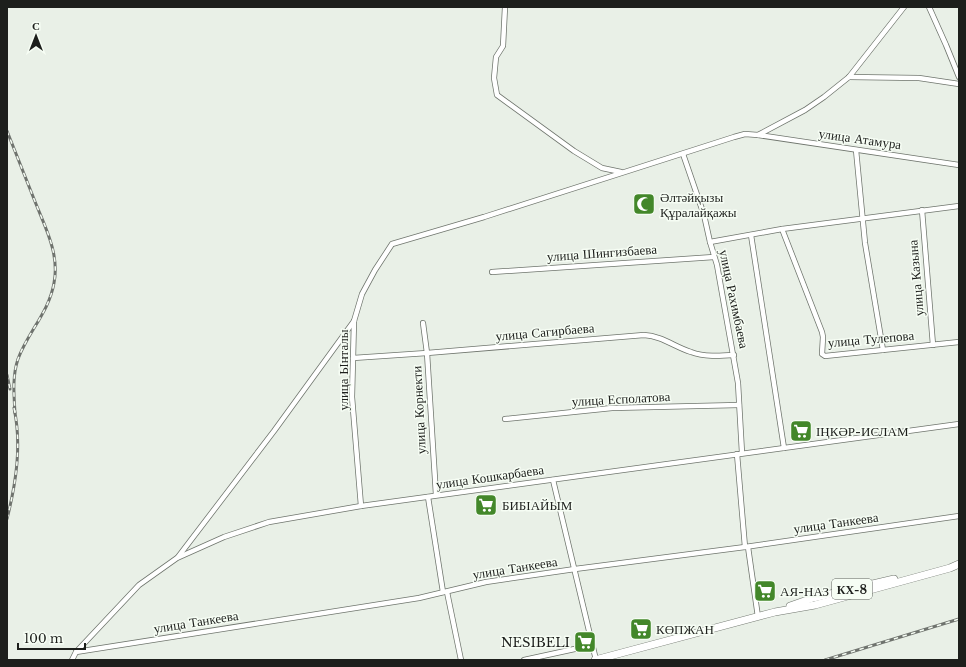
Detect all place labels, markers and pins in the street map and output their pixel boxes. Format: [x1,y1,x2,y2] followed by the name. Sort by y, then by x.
[660,189,737,221] place label: Әлтәйқызы Құралайқажы
[631,191,657,217] mosque icon: Әлтәйқызы Құралайқажы
[788,418,814,444] supermarket icon: ІҢКӘР-ИСЛАМ
[816,423,909,440] place label: ІҢКӘР-ИСЛАМ
[473,492,499,518] supermarket icon: БИБІАЙЫМ
[502,497,573,514] place label: БИБІАЙЫМ
[752,578,778,604] supermarket icon: АЯ-НАЗ
[780,583,829,600] place label: АЯ-НАЗ
[628,616,654,642] supermarket icon: КӨПЖАН
[656,621,714,638] place label: КӨПЖАН
[572,629,598,655] supermarket icon: NESIBELI
[501,634,570,651] place label: NESIBELI

